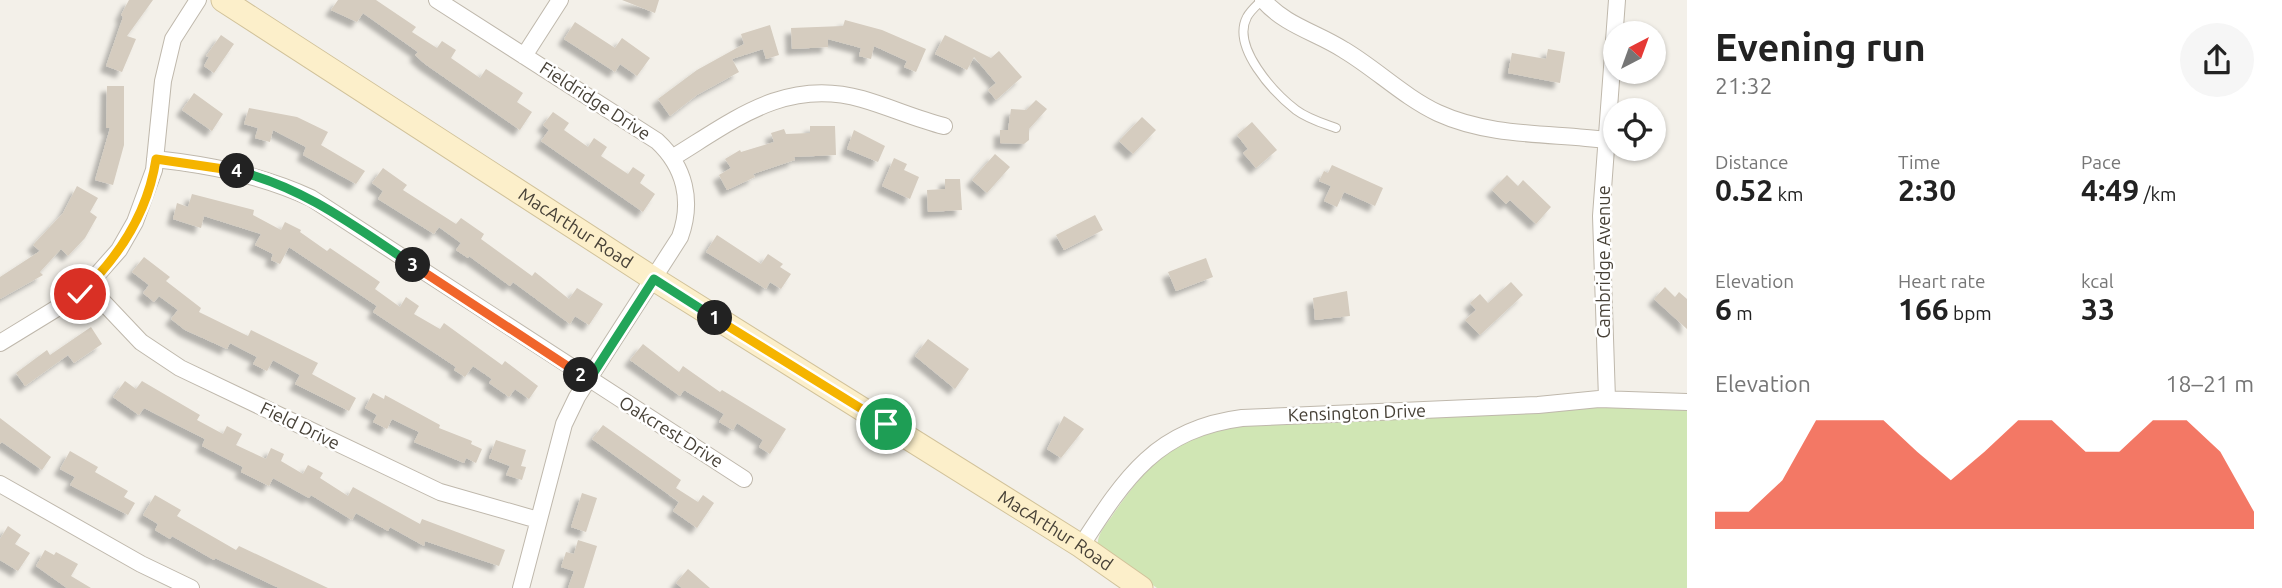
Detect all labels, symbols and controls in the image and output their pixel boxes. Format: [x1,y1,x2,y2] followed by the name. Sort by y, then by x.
[1603,21,1666,84] north arrow
[1603,21,1666,161] map controls
[2180,23,2254,97] button: share
[1715,26,1926,68] text: Evening run
[537,57,655,143] street label: Fieldridge Drive
[1715,73,1773,98] text: 21:32
[1603,98,1666,161] button: locate
[1715,151,1789,173] text: Distance
[1898,151,1940,173] text: Time
[2081,151,2121,173] text: Pace
[219,154,254,188] pin: 4
[231,159,242,181] text: 4
[1715,173,1773,207] text: 0.52
[1898,173,1956,207] text: 2:30
[2081,173,2139,207] text: 4:49
[515,183,637,272] street label: MacArthur Road
[1773,183,1803,205] text: km
[2139,183,2177,205] text: /km
[1593,185,1613,339] street label: Cambridge Avenue
[396,247,430,282] pin: 3
[407,253,418,275] text: 3
[50,264,110,324] pin
[1715,270,1794,292] text: Elevation
[1898,270,1985,292] text: Heart rate
[2081,270,2114,292] text: kcal
[61,275,99,313] icon: check
[1715,292,1732,326] text: 6
[1898,292,1949,326] text: 166
[2081,292,2115,326] text: 33
[698,300,732,336] pin: 1
[1732,302,1753,324] text: m
[1949,302,1992,324] text: bpm
[709,306,720,328] text: 1
[564,358,598,392] pin: 2
[575,363,586,385] text: 2
[1715,371,1811,396] text: Elevation
[2166,371,2254,396] text: 18–21 m
[616,391,727,471] street label: Oakcrest Drive
[856,394,916,454] pin
[258,397,343,453] street label: Field Drive
[1288,400,1426,424] street label: Kensington Drive
[867,405,905,443] icon: arrive
[995,486,1117,574] street label: MacArthur Road

